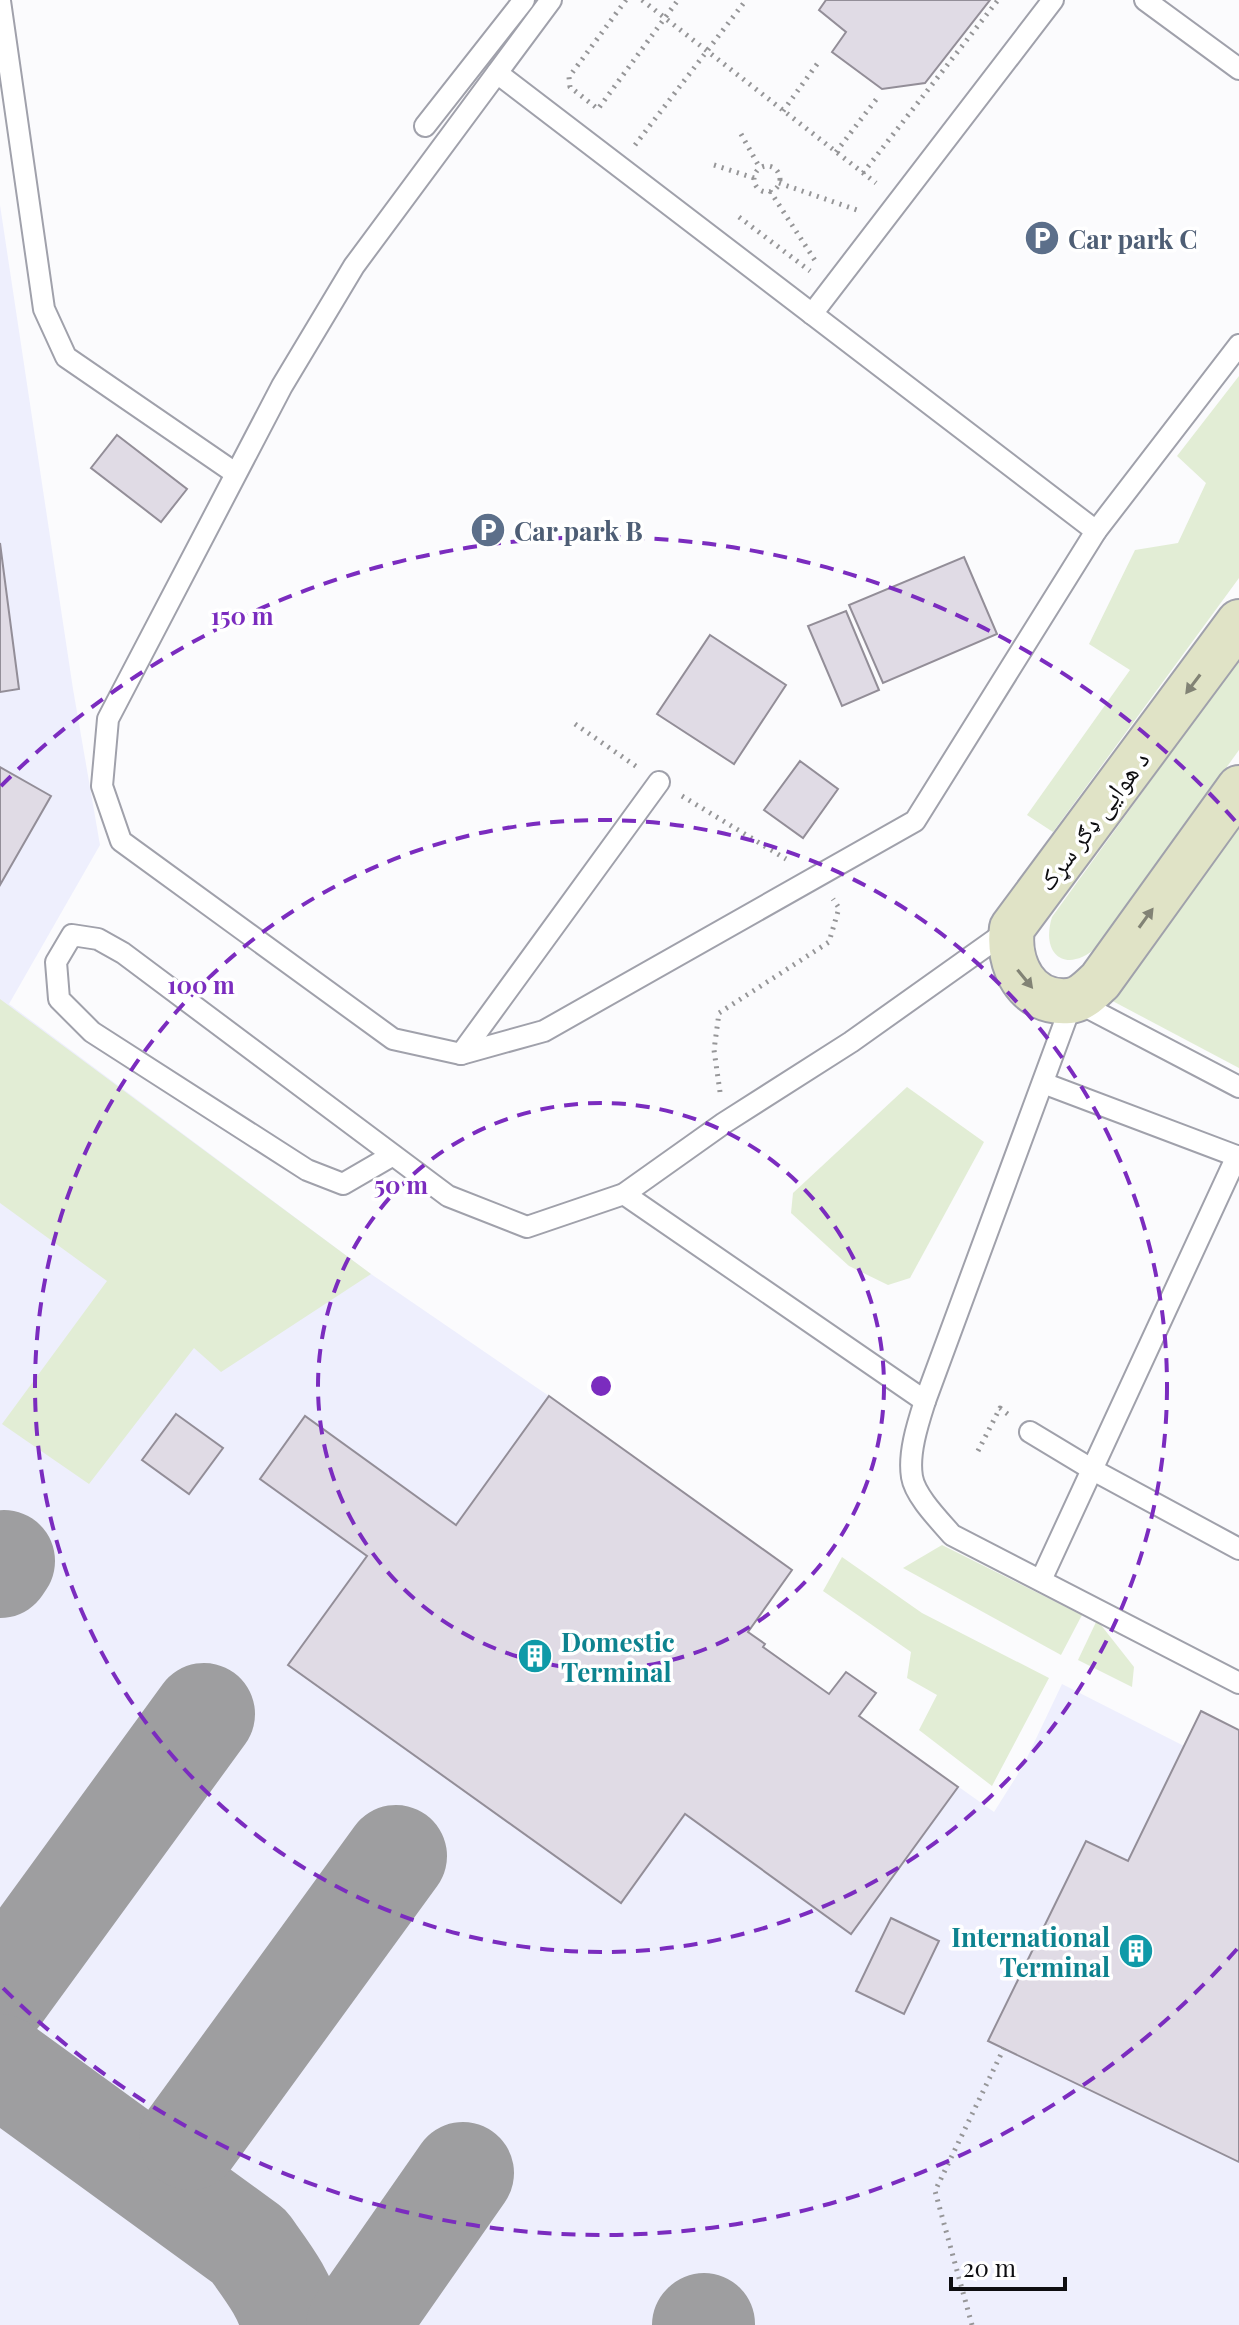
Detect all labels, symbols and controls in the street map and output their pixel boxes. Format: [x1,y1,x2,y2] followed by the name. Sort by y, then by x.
[1023,219,1061,257] parking icon: Car park C
[1068,221,1197,256] place label: Car park C
[469,511,507,549] parking icon: Car park B
[514,513,643,548] place label: Car park B
[211,599,274,631] text: 150 m
[1185,674,1201,695] one-way arrow
[1028,743,1156,897] street label: د هوایی ډګر سړک
[1138,907,1153,928] one-way arrow
[167,968,235,1000] text: 100 m
[1016,969,1033,989] one-way arrow
[374,1168,428,1200] text: 50 m
[587,1372,615,1400] centre of rings
[561,1624,675,1689] place label: Domestic Terminal
[516,1637,554,1675] building icon: Domestic Terminal
[951,1919,1110,1984] place label: International Terminal
[1117,1932,1155,1970] building icon: International Terminal
[951,2241,1065,2291] scale bar
[963,2251,1016,2283] text: 20 m

